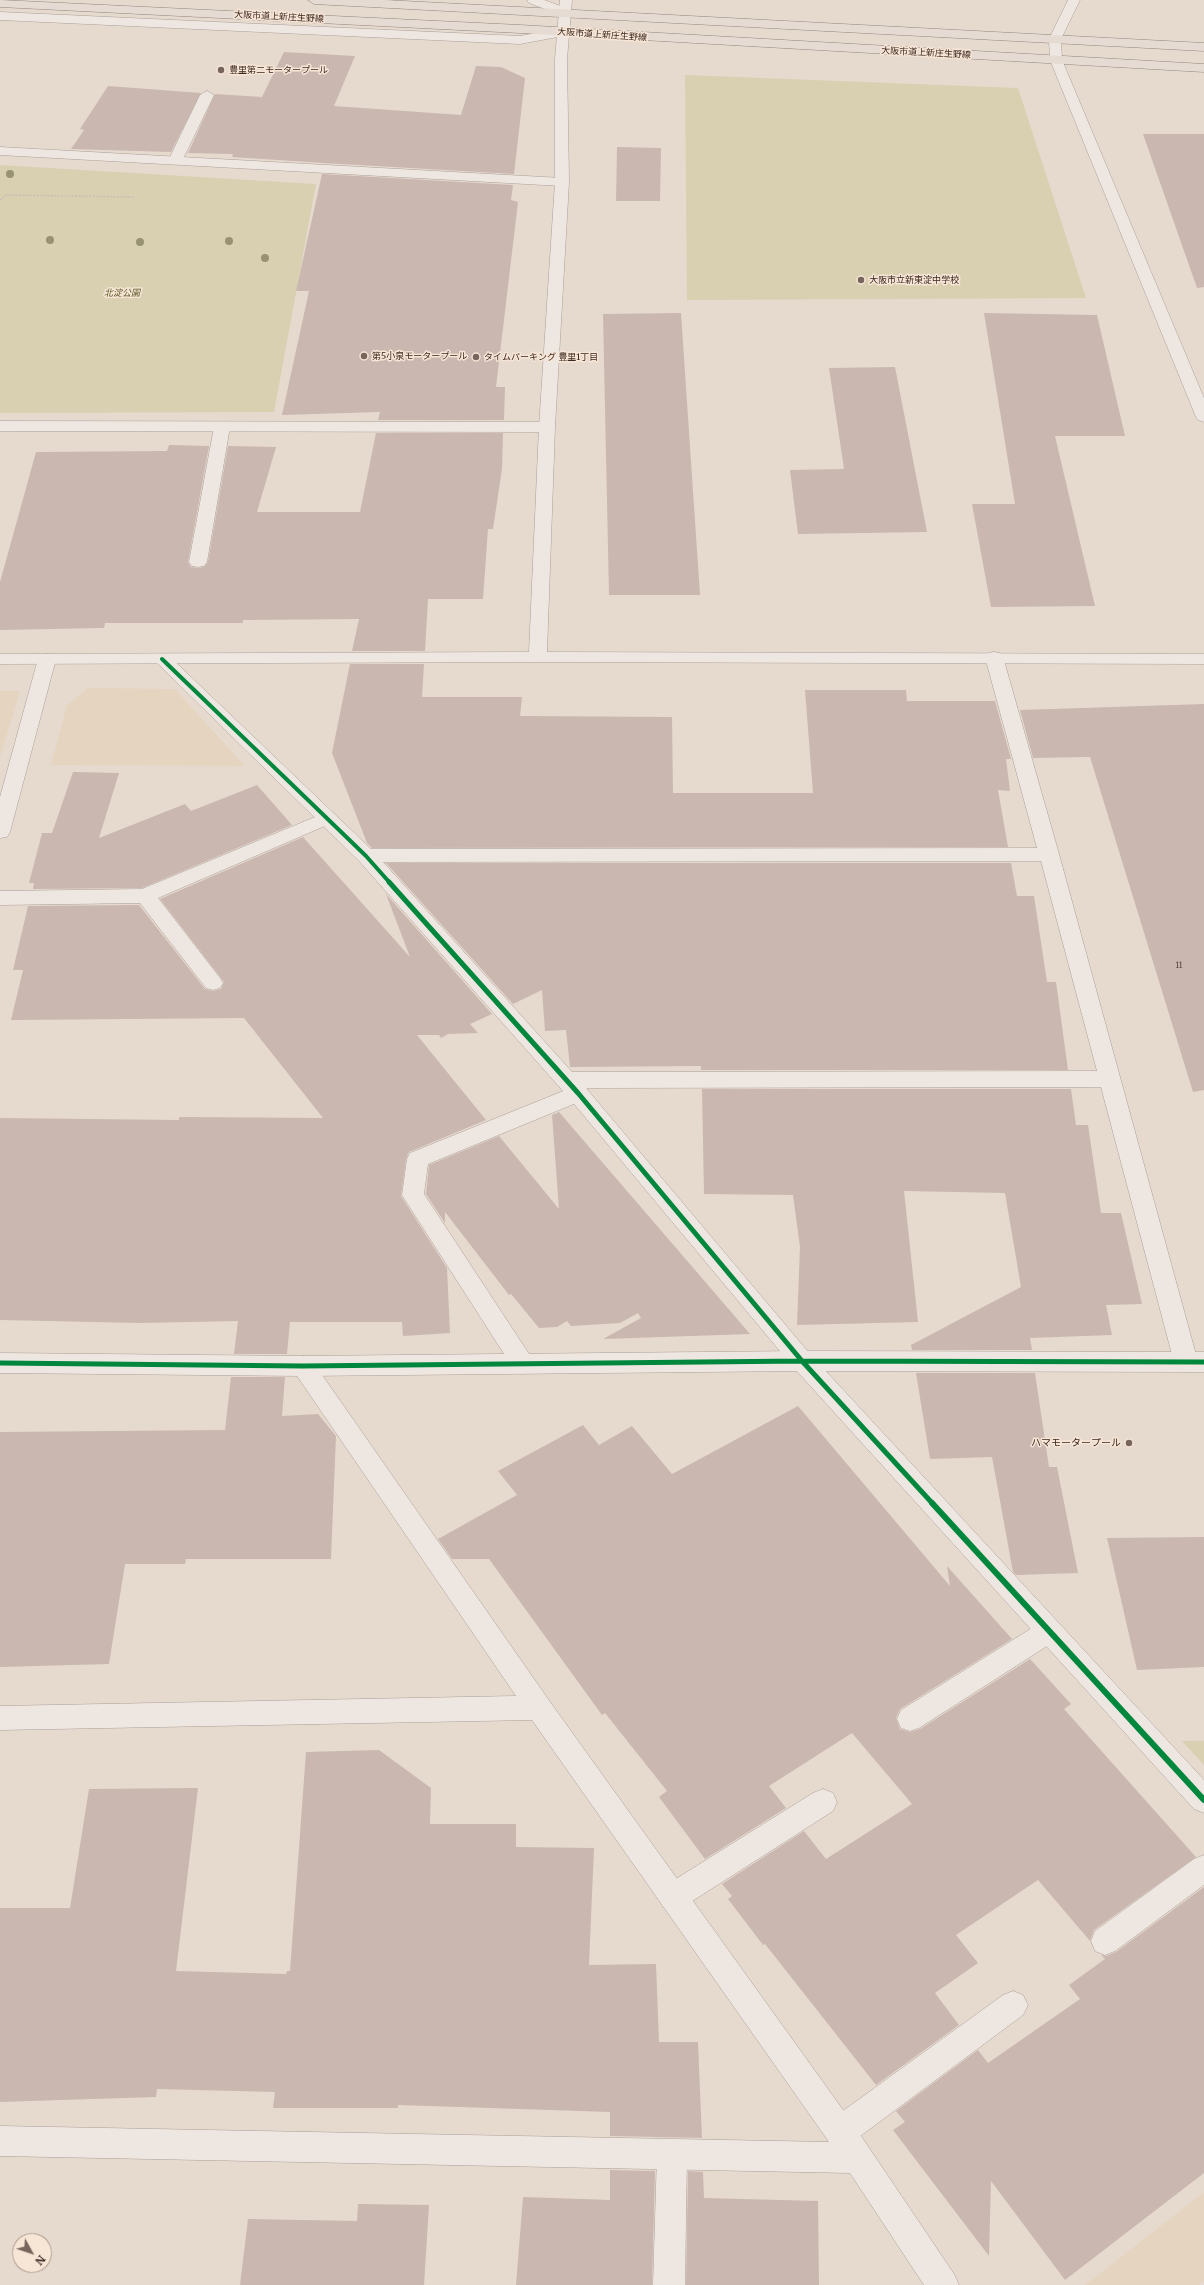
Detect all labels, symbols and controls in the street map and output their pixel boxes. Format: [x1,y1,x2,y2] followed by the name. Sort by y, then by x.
[234,9,324,25] street label: 大阪市道上新庄生野線
[557,26,647,44] street label: 大阪市道上新庄生野線
[881,45,971,61] street label: 大阪市道上新庄生野線
[216,65,226,75] marker: 豊里第二モータープール
[229,65,328,75] place label: 豊里第二モータープール
[856,275,866,285] marker: 大阪市立新東淀中学校
[869,275,959,285] place label: 大阪市立新東淀中学校
[104,288,140,298] park label: 北淀公園
[359,351,369,361] marker: 第5小泉モータープール
[372,351,467,361] place label: 第5小泉モータープール
[471,352,481,362] marker: タイムパーキング 豊里1丁目
[484,352,598,362] place label: タイムパーキング 豊里1丁目
[1176,961,1182,971] house number: 11
[1031,1437,1121,1449] place label: ハマモータープール
[1124,1438,1134,1448] marker: ハマモータープール
[12,2233,52,2273] north arrow
[32,2252,49,2268] text: N

